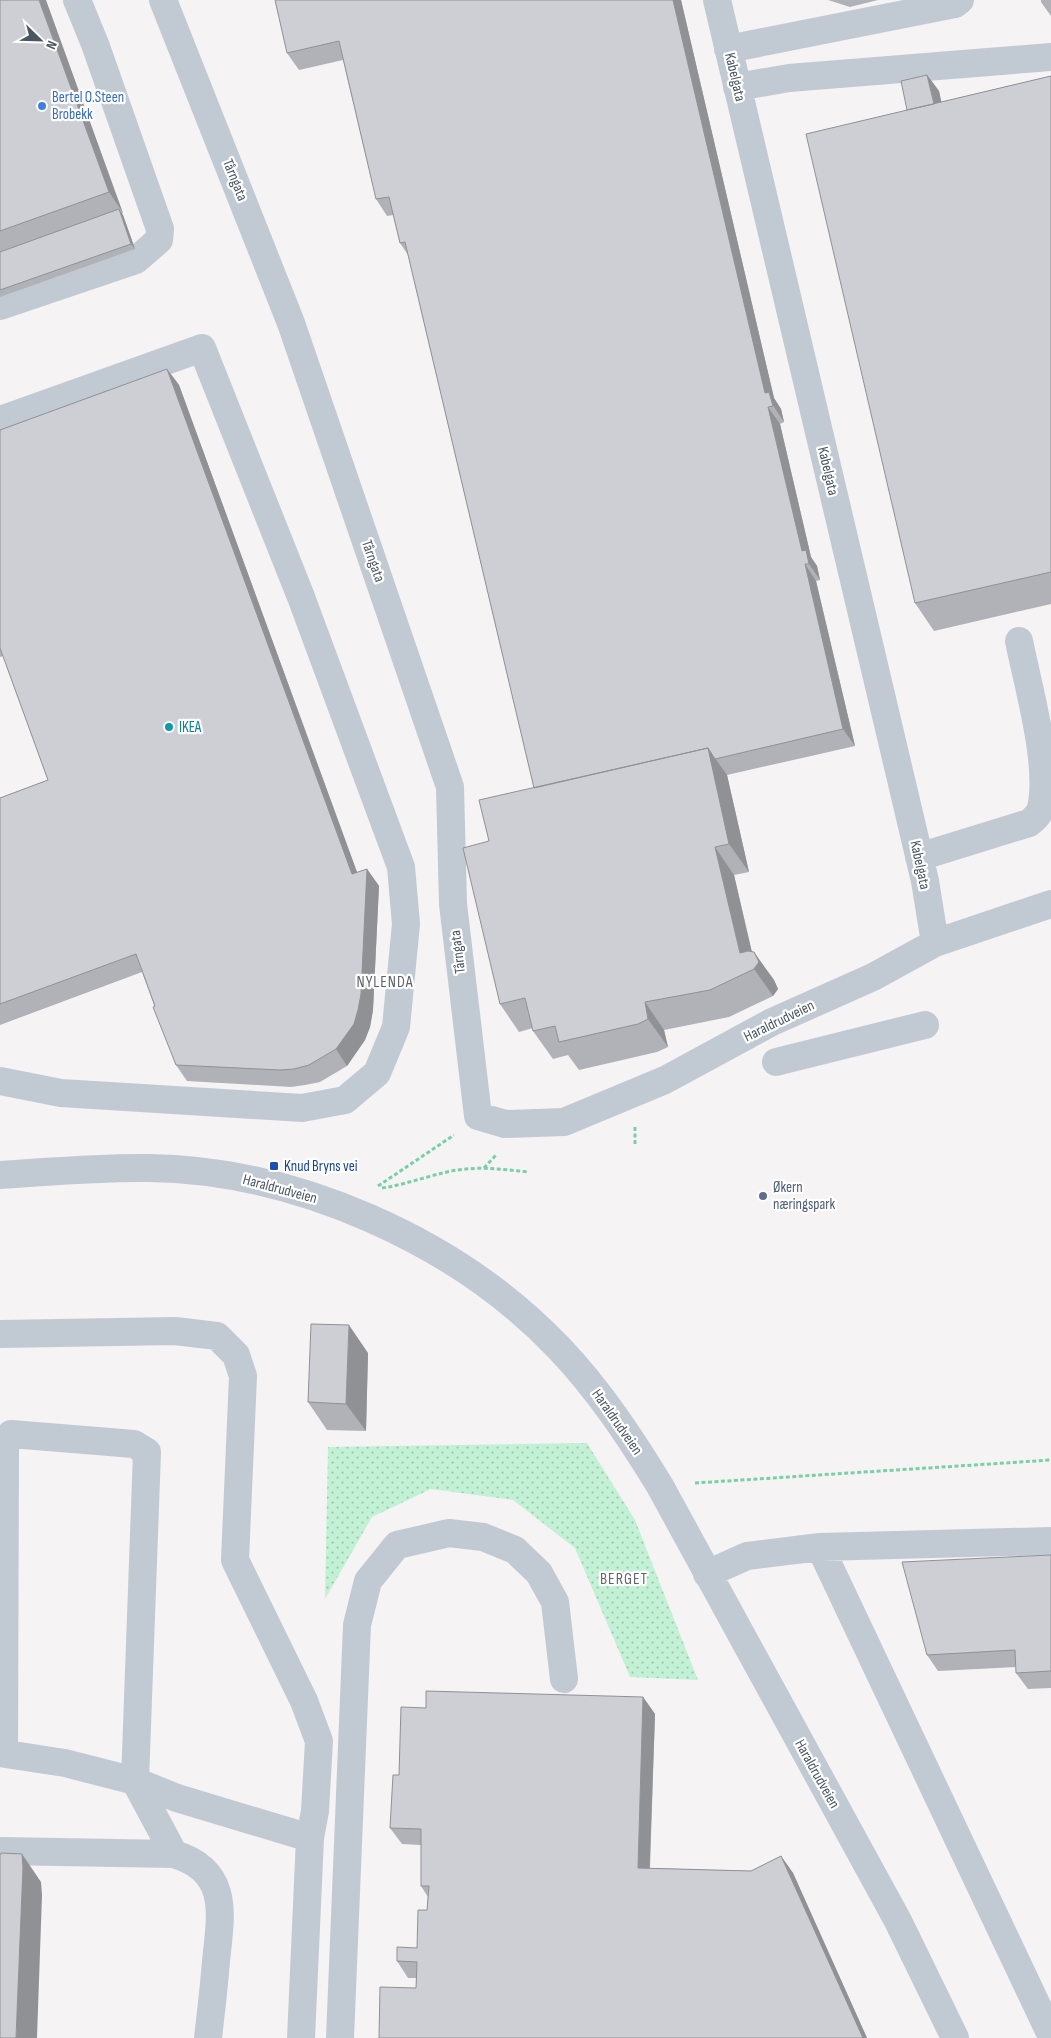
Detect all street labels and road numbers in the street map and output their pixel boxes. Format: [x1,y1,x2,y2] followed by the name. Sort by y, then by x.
[720,51,750,103] street label: Kabelgata
[218,156,252,204] street label: Tårngata
[813,445,843,497] street label: Kabelgata
[357,537,389,585] street label: Tårngata
[906,839,934,891] street label: Kabelgata
[446,929,470,975] street label: Tårngata
[741,996,817,1046] street label: Haraldrudveien
[241,1170,319,1208] street label: Haraldrudveien
[587,1385,647,1459] street label: Haraldrudveien
[790,1736,844,1812] street label: Haraldrudveien

